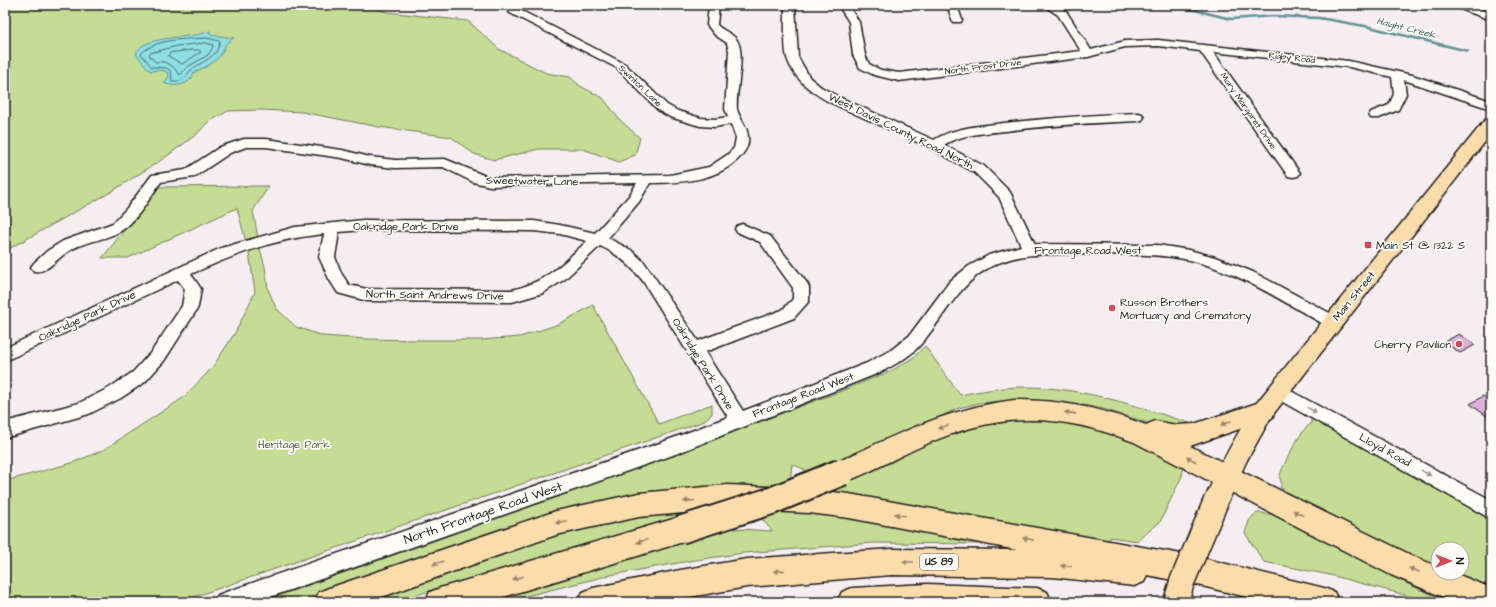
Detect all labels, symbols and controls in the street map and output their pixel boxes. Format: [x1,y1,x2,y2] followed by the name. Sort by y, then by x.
[1375,14,1438,43] water label: Haight Creek
[1268,49,1316,67] street label: Rigby Road
[944,56,1022,78] street label: North Frost Drive
[615,62,665,110] street label: Swinton Lane
[1217,70,1279,152] street label: Mary Margaret Drive
[826,89,976,174] street label: West Davis County Road North
[486,173,578,189] street label: Sweetwater Lane
[353,219,459,235] street label: Oakridge Park Drive
[1376,238,1465,253] place label: Main St @ 1322 S
[1363,240,1373,250] marker: Main St @ 1322 S
[1034,243,1142,259] street label: Frontage Road West
[1329,267,1379,324] street label: Main Street
[366,286,504,304] street label: North Saint Andrews Drive
[36,287,138,346] street label: Oakridge Park Drive
[1120,295,1251,324] place label: Russon Brothers Mortuary and Crematory
[1107,303,1117,313] marker: Russon Brothers Mortuary and Crematory
[668,315,737,413] street label: Oakridge Park Drive
[1374,337,1452,353] place label: Cherry Pavilion
[1454,339,1464,349] marker: Cherry Pavilion
[750,369,857,422] street label: Frontage Road West
[1306,407,1318,414] one-way arrow
[1064,410,1076,416] one-way arrow
[1221,420,1232,426] one-way arrow
[936,424,948,430] one-way arrow
[1356,430,1414,471] street label: Lloyd Road
[258,437,330,453] park label: Heritage Park
[1186,455,1197,462] one-way arrow
[1420,470,1431,477] one-way arrow
[401,477,566,550] street label: North Frontage Road West
[683,497,695,504] one-way arrow
[1292,509,1304,516] one-way arrow
[894,512,907,518] one-way arrow
[555,519,567,525] one-way arrow
[1022,536,1034,542] one-way arrow
[636,538,648,544] one-way arrow
[1430,541,1470,581] north arrow
[920,554,958,570] road number: US 89
[1452,558,1467,565] text: N
[901,559,914,565] one-way arrow
[431,560,443,566] one-way arrow
[1060,562,1072,569] one-way arrow
[773,567,785,574] one-way arrow
[1409,567,1420,573] one-way arrow
[511,575,523,581] one-way arrow

